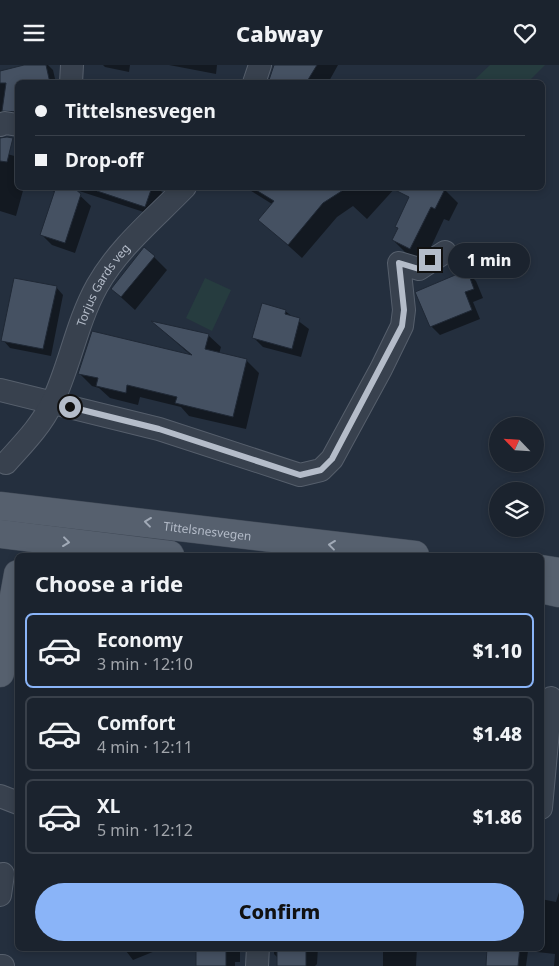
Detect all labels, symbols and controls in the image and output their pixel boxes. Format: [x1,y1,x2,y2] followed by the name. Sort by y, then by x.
[236,18,323,48] text: Cabway
[20,19,48,47] icon: menu
[511,19,539,47] icon: heart
[65,98,216,124] text: Tittelsnesvegen
[65,147,144,173] text: Drop-off
[72,240,133,329] street label: Torjus Gards veg
[448,243,530,277] callout: 1 min
[419,249,441,271] route end
[467,249,511,271] text: 1 min
[59,396,81,418] route start
[489,417,544,473] north arrow
[489,417,544,537] map controls
[489,482,544,537] button: layers
[144,517,152,528] one-way arrow
[163,517,253,544] street label: Tittelsnesvegen
[62,536,70,547] one-way arrow
[328,540,336,551] one-way arrow
[35,568,183,598] text: Choose a ride
[97,627,183,653] text: Economy
[37,628,82,673] icon: car
[473,638,522,664] text: $1.10
[97,653,193,675] text: 3 min · 12:10
[97,710,176,736] text: Comfort
[37,711,82,756] icon: car
[473,721,522,747] text: $1.48
[97,736,193,758] text: 4 min · 12:11
[97,793,120,819] text: XL
[37,794,82,839] icon: car
[473,804,522,830] text: $1.86
[97,819,193,841] text: 5 min · 12:12
[35,883,524,941] button: Confirm

